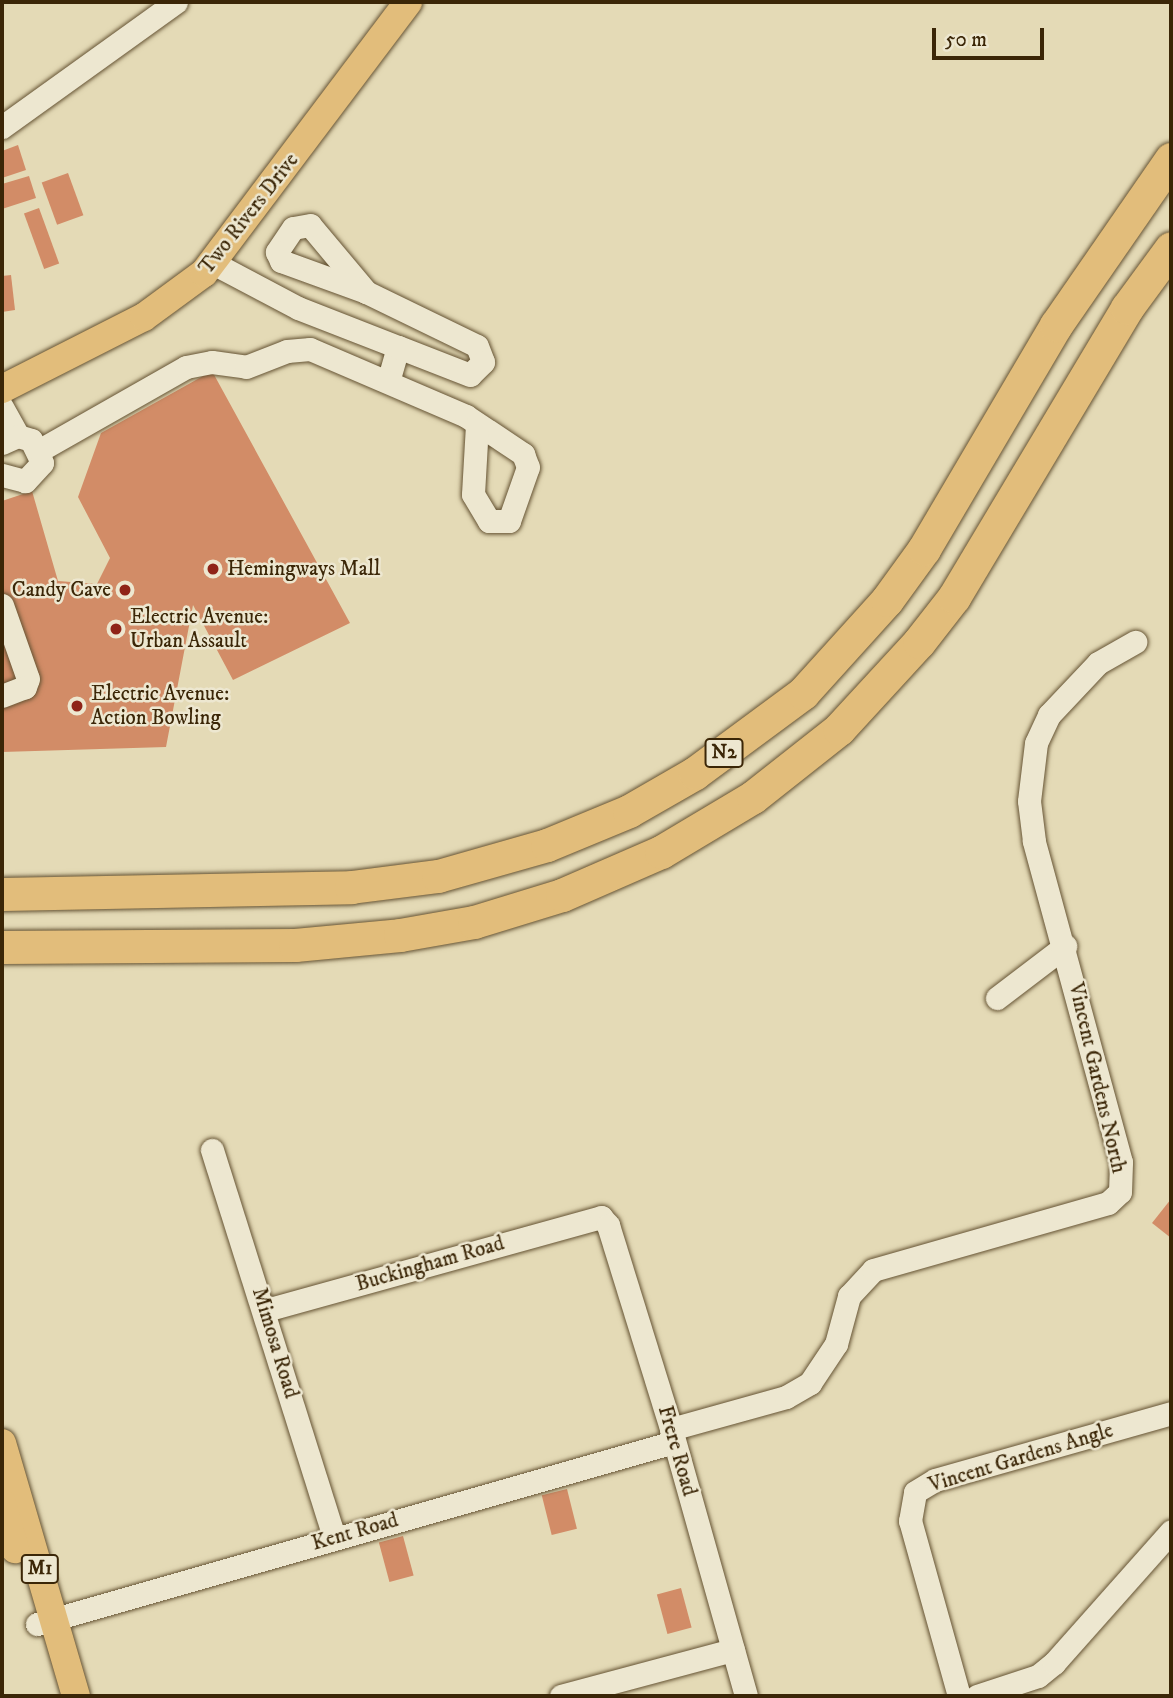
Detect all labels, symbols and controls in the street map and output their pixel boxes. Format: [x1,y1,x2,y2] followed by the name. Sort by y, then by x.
[935,14,1047,58] scale bar
[945,27,987,53] text: 50 m
[194,148,304,280] street label: Two Rivers Drive
[227,556,380,582] place label: Hemingways Mall
[205,561,221,577] marker: Hemingways Mall
[12,577,111,603] place label: Candy Cave
[117,582,133,598] marker: Candy Cave
[130,604,268,654] place label: Electric Avenue: Urban Assault
[108,621,124,637] marker: Electric Avenue: Urban Assault
[91,681,229,731] place label: Electric Avenue: Action Bowling
[69,698,85,714] marker: Electric Avenue: Action Bowling
[703,738,745,768] road number: N2
[1063,980,1131,1176] street label: Vincent Gardens North
[353,1231,507,1297] street label: Buckingham Road
[246,1285,304,1401] street label: Mimosa Road
[652,1403,702,1499] street label: Frere Road
[926,1418,1116,1498] street label: Vincent Gardens Angle
[309,1508,401,1556] street label: Kent Road
[21,1554,59,1584] road number: M1

